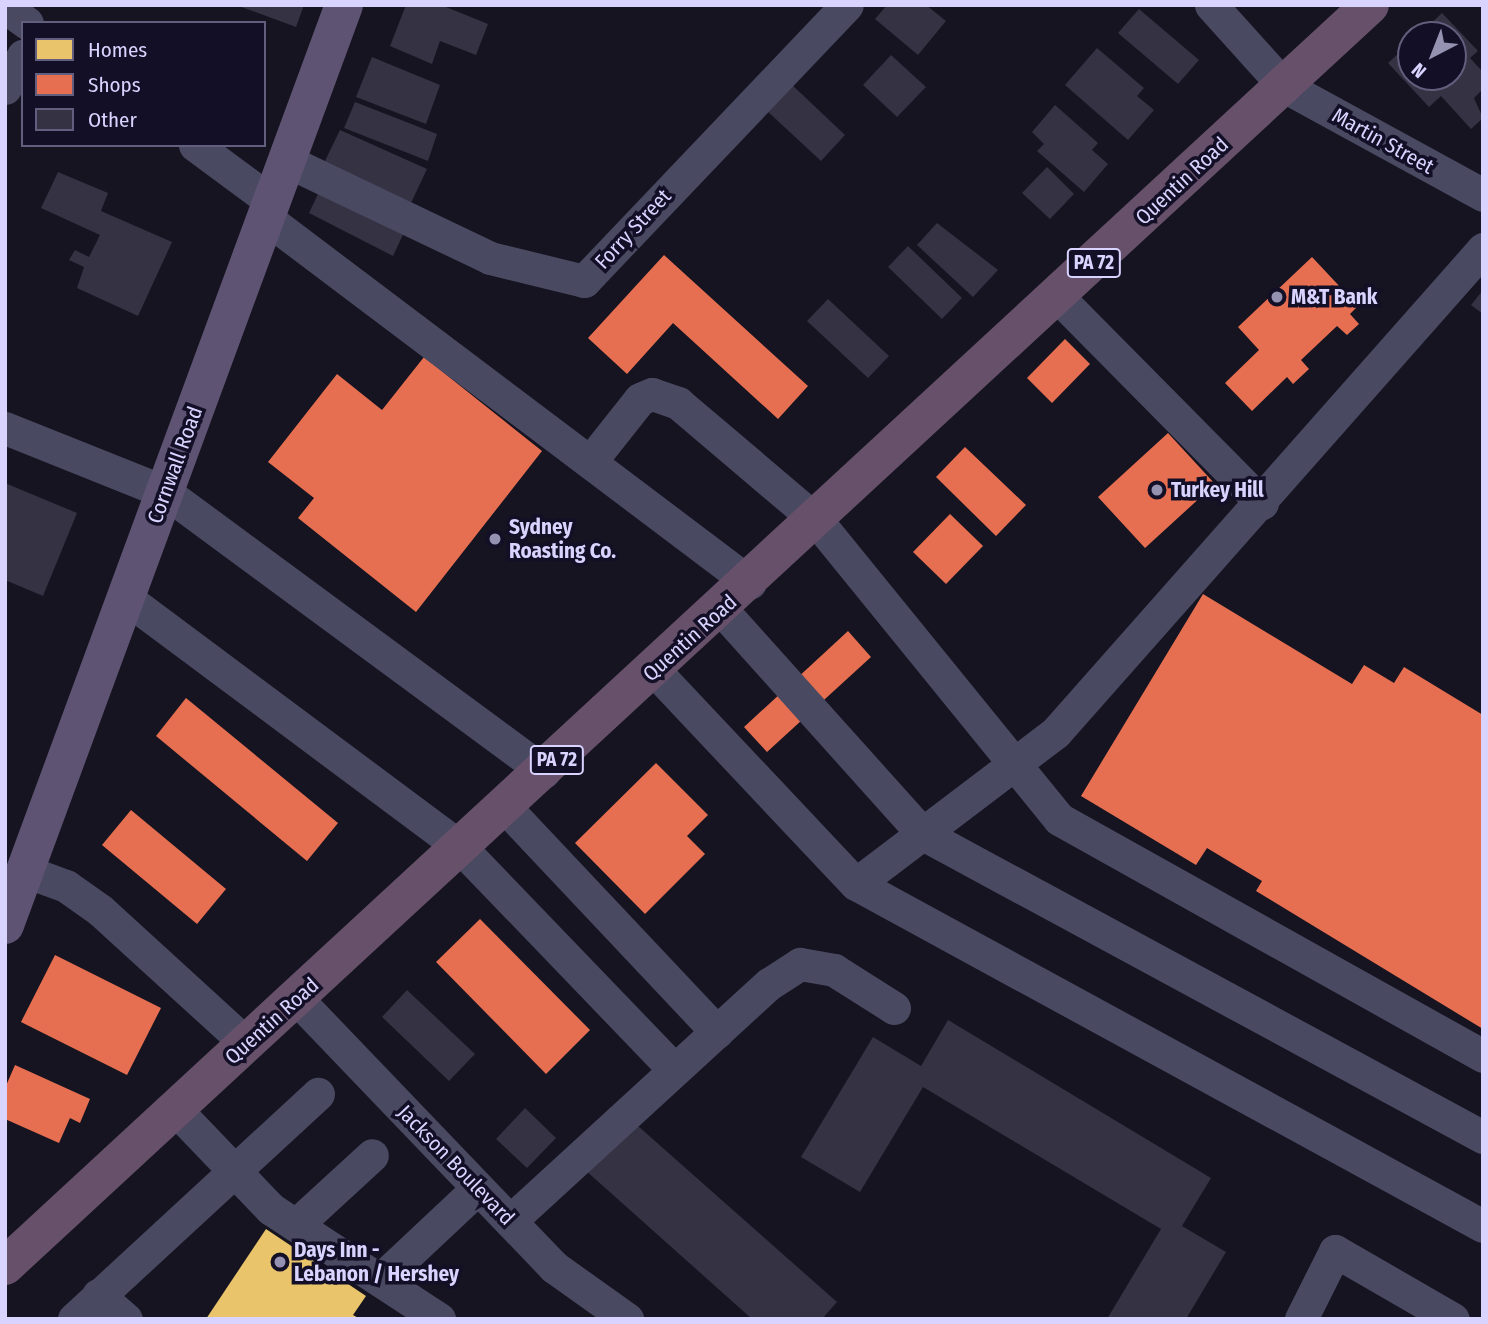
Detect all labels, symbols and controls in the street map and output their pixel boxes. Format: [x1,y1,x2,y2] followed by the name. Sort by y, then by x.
[21,21,266,147] legend
[1397,21,1467,91] north arrow
[88,37,147,63] text: Homes
[1407,58,1431,83] text: N
[88,72,141,98] text: Shops
[1328,103,1438,179] street label: Martin Street
[88,107,137,133] text: Other
[1131,132,1233,230] street label: Quentin Road
[590,184,676,274] street label: Forry Street
[1066,247,1122,278] road number: PA 72
[1291,284,1378,310] place label: M&T Bank
[1269,289,1285,305] marker: M&T Bank
[142,403,208,527] street label: Cornwall Road
[1171,477,1264,503] place label: Turkey Hill
[1149,482,1165,498] marker: Turkey Hill
[509,514,616,564] place label: Sydney Roasting Co.
[487,531,503,547] marker: Sydney Roasting Co.
[638,589,742,687] street label: Quentin Road
[529,744,585,776] road number: PA 72
[220,972,324,1070] street label: Quentin Road
[392,1100,520,1230] street label: Jackson Boulevard
[294,1237,459,1287] place label: Days Inn - Lebanon / Hershey
[272,1254,288,1270] marker: Days Inn - Lebanon / Hershey

